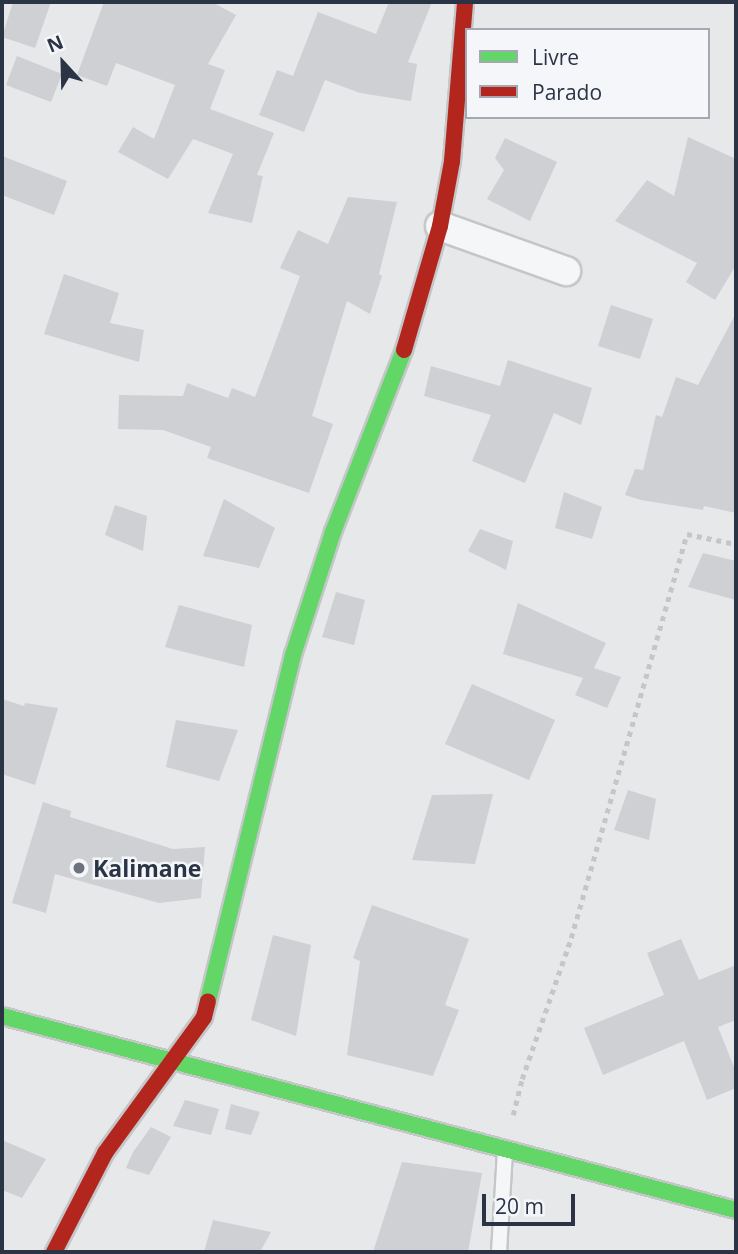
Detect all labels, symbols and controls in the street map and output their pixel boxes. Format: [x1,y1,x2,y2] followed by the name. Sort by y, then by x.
[28,28,98,98] north arrow
[465,28,710,119] legend
[43,29,67,58] text: N
[532,43,579,71] text: Livre
[532,78,602,106] text: Parado
[93,854,201,882] place label: Kalimane
[71,860,87,876] marker: Kalimane
[486,1180,579,1224] scale bar
[495,1192,544,1220] text: 20 m

